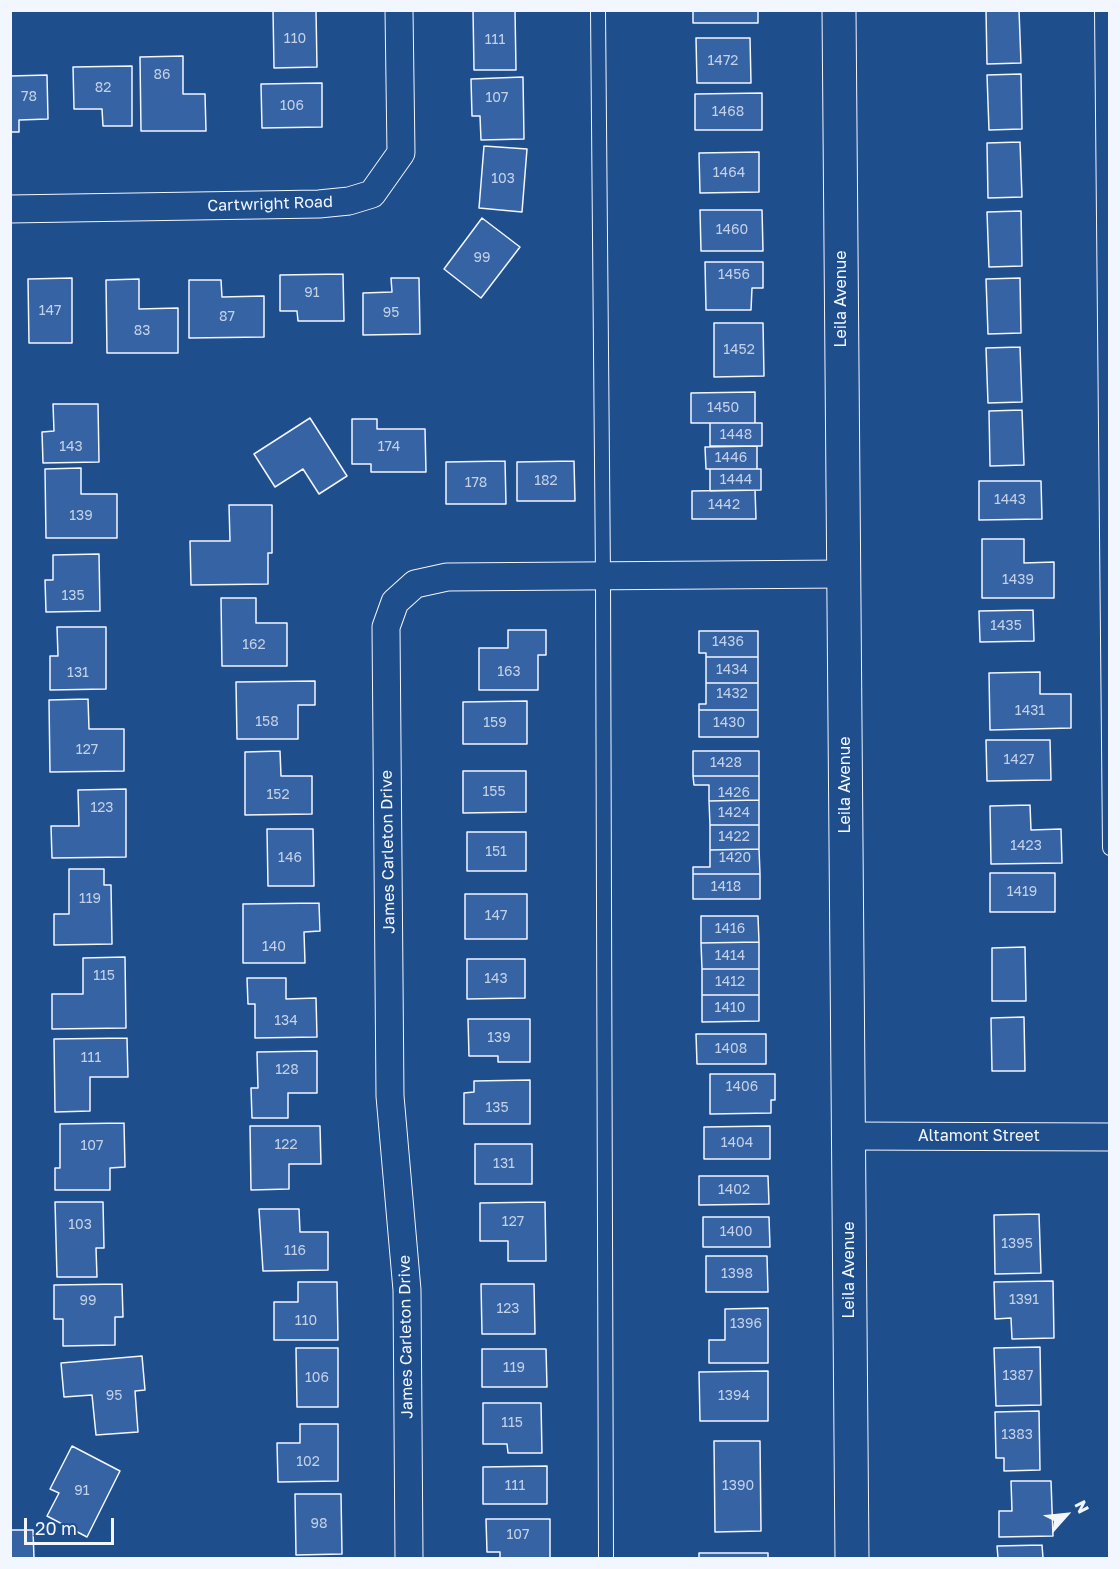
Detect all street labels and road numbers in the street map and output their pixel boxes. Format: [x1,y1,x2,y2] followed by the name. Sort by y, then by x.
[207,192,333,216] street label: Cartwright Road
[831,250,851,348] street label: Leila Avenue
[835,736,855,834] street label: Leila Avenue
[377,770,399,934] street label: James Carleton Drive
[918,1126,1040,1146] street label: Altamont Street
[839,1221,859,1319] street label: Leila Avenue
[395,1255,417,1419] street label: James Carleton Drive

